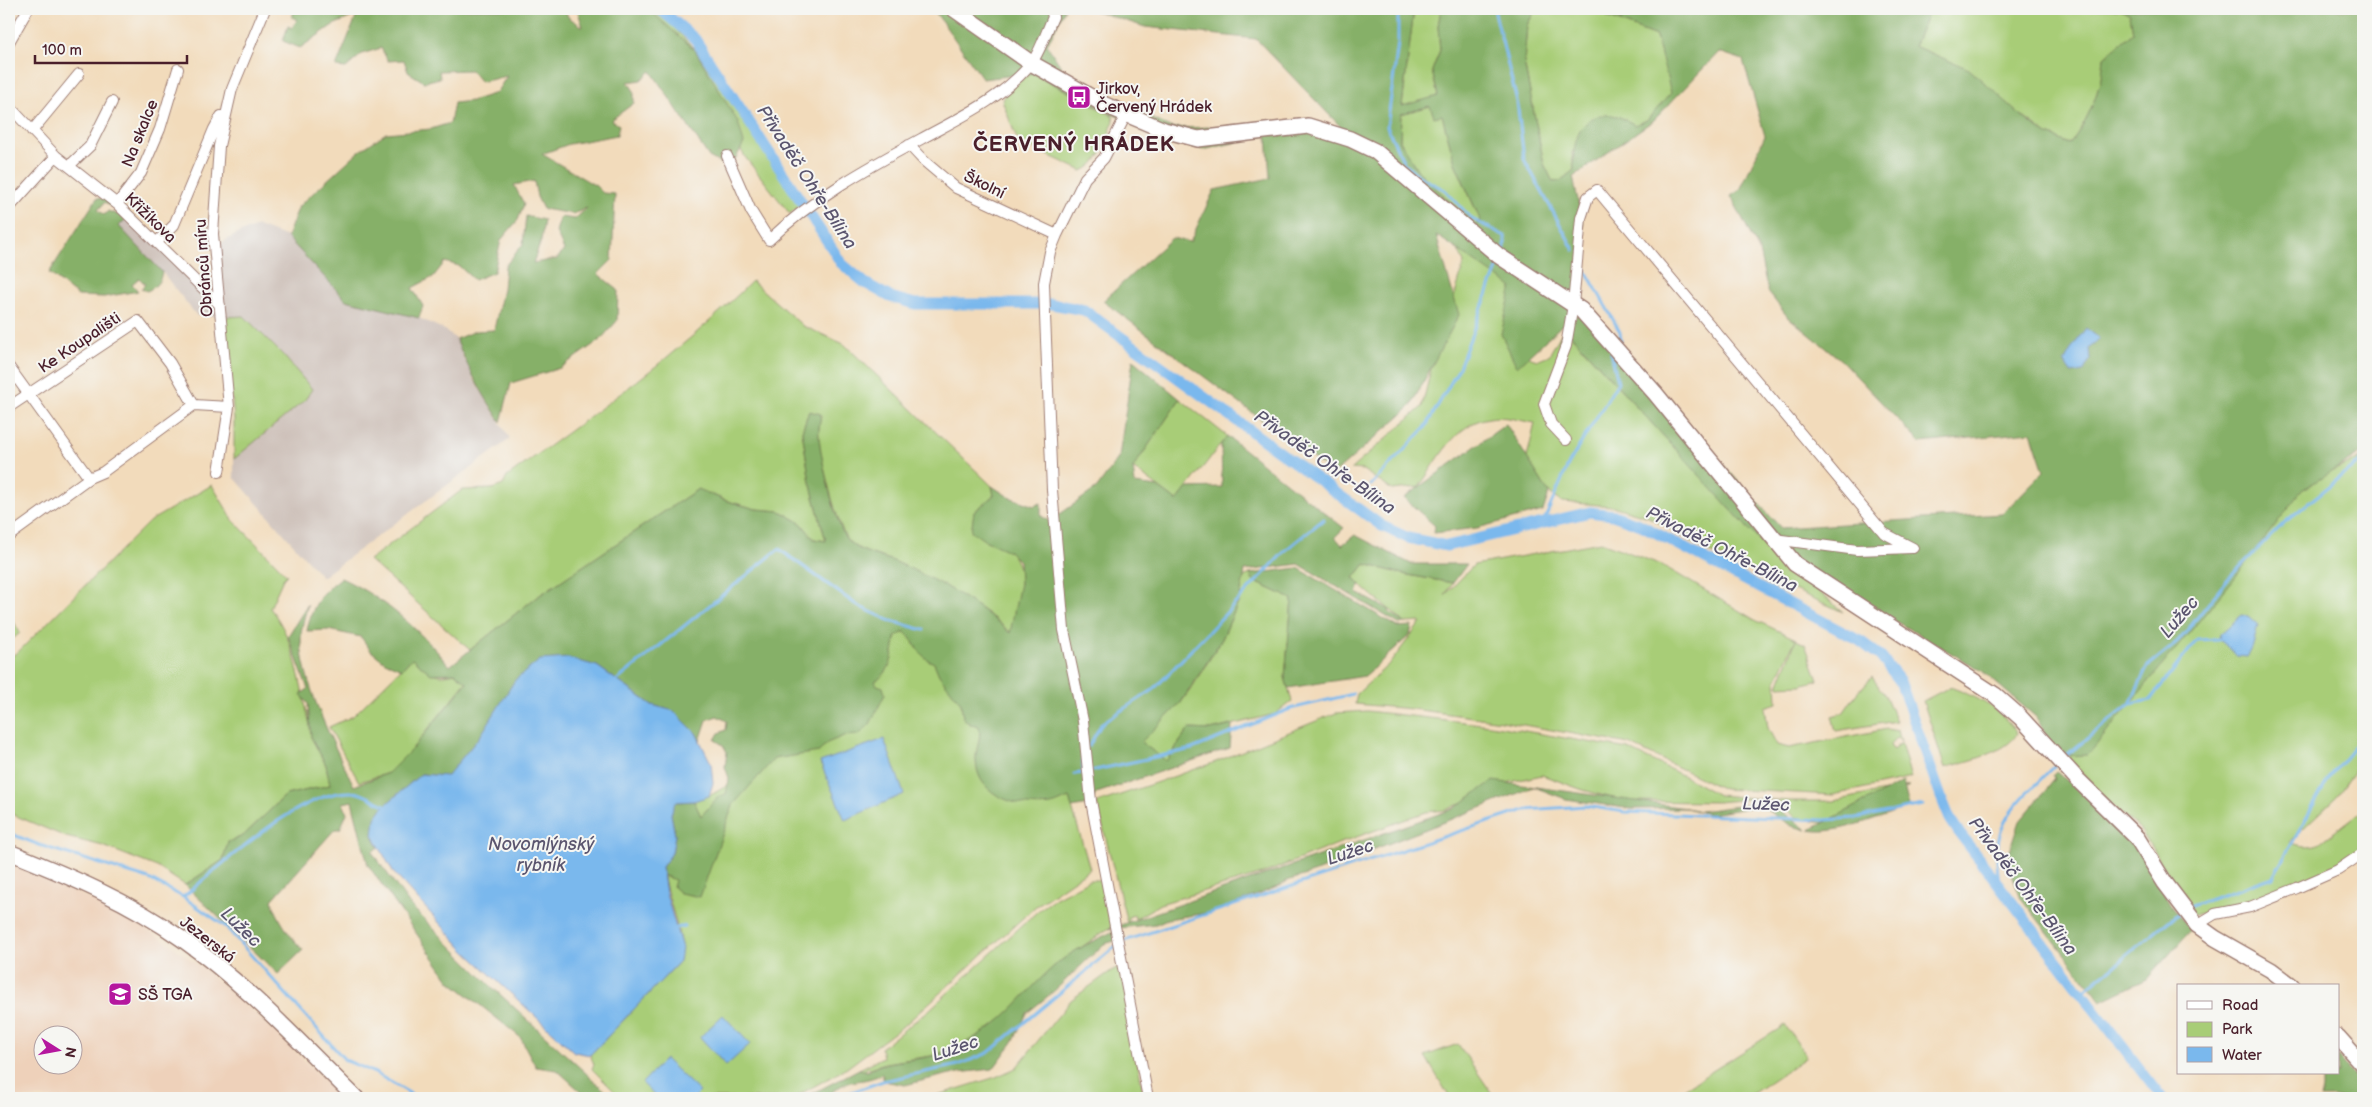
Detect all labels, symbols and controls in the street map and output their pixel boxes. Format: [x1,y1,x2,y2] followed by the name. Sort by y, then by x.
[35,32,188,64] scale bar
[42,41,82,60] text: 100 m
[1096,80,1212,117] place label: Jirkov, Červený Hrádek
[1066,84,1092,110] bus stop icon: Jirkov, Červený Hrádek
[118,96,163,170] street label: Na skalce
[752,101,861,253] water label: Přivaděč Ohře-Bílina
[973,130,1175,157] district label: ČERVENÝ HRÁDEK
[961,165,1009,204] street label: Školní
[120,189,180,247] street label: Křižíkova
[192,218,217,318] street label: Obránců míru
[35,309,125,378] street label: Ke Koupališti
[1250,406,1399,519] water label: Přivaděč Ohře-Bílina
[1643,502,1801,597] water label: Přivaděč Ohře-Bílina
[2156,592,2203,642] water label: Lužec
[1742,793,1791,816] water label: Lužec
[1964,813,2081,959] water label: Přivaděč Ohře-Bílina
[488,834,595,876] water label: Novomlýnský rybník
[1324,835,1377,870] water label: Lužec
[216,903,265,952] water label: Lužec
[176,913,238,968] street label: Jezerská
[107,981,133,1007] school or university icon: SŠ TGA
[138,984,193,1005] place label: SŠ TGA
[2177,984,2340,1074] legend
[2222,996,2258,1015] text: Road
[2222,1020,2253,1039] text: Park
[32,1024,82,1074] north arrow
[929,1031,982,1066] water label: Lužec
[61,1046,80,1059] text: N
[2222,1046,2262,1065] text: Water

